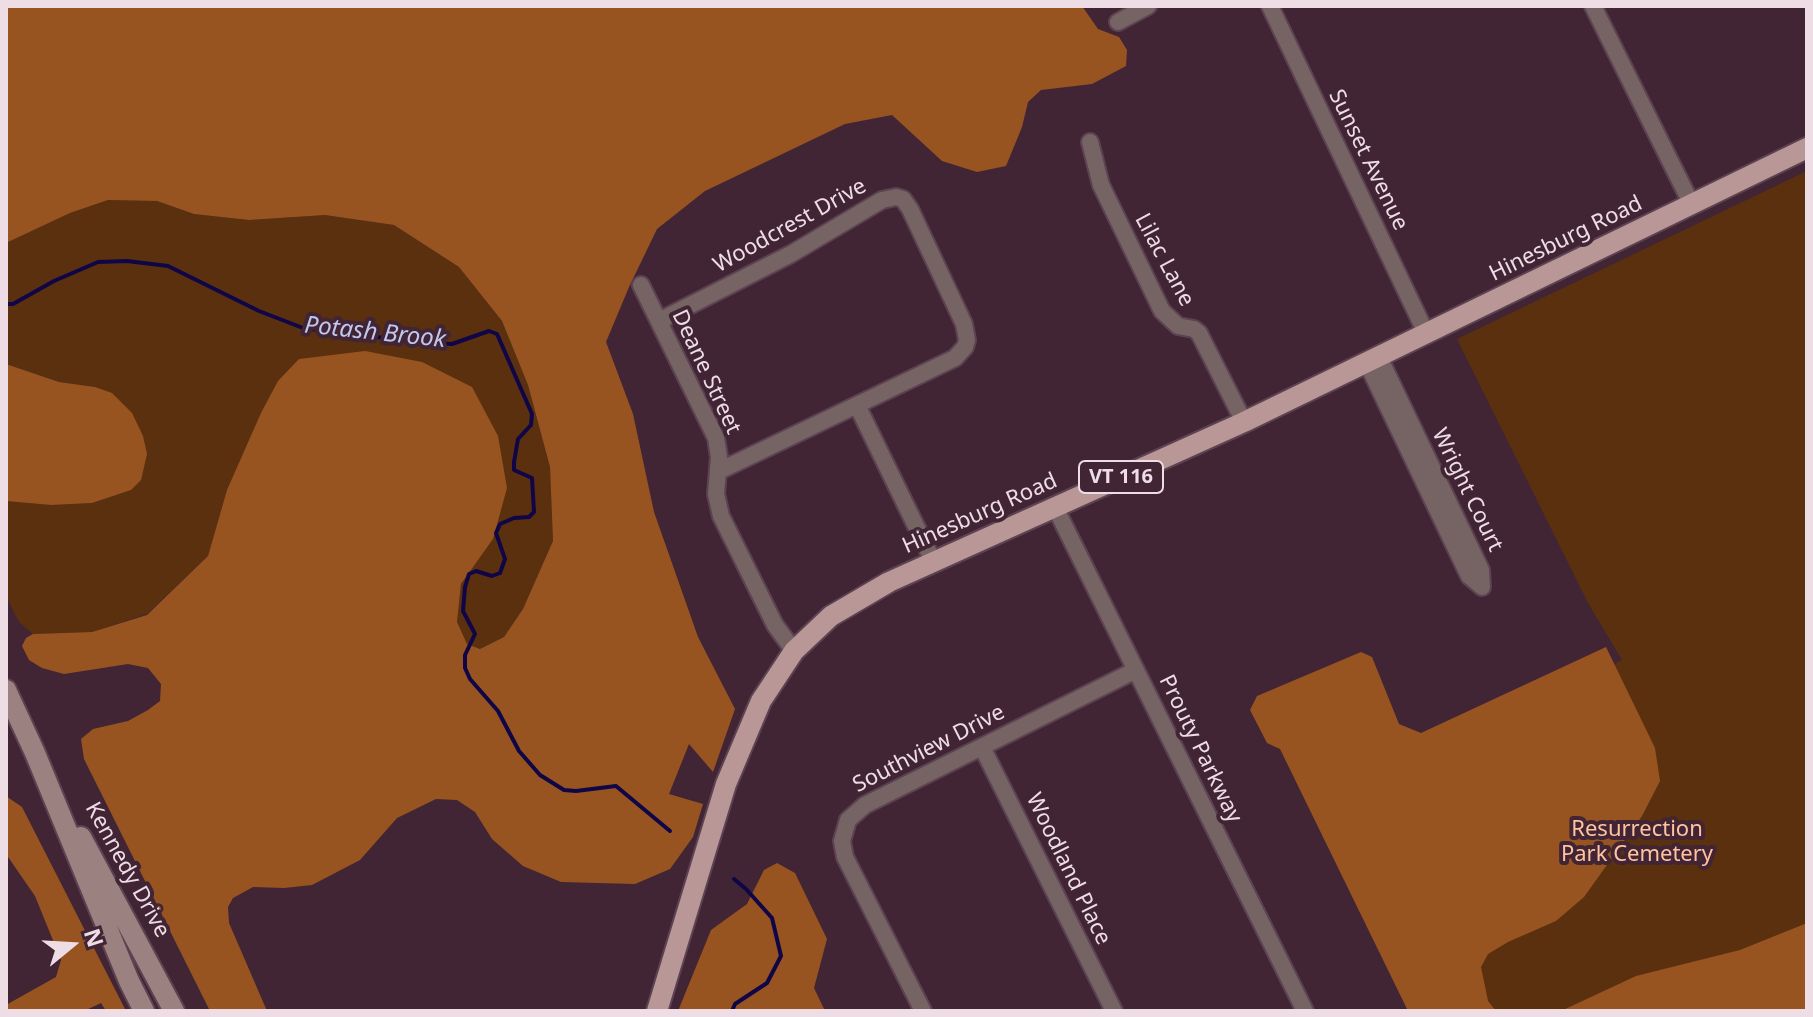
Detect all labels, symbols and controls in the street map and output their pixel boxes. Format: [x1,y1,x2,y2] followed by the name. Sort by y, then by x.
[1323,85,1413,235] street label: Sunset Avenue
[709,173,871,279] street label: Woodcrest Drive
[1485,191,1647,287] street label: Hinesburg Road
[1129,209,1199,311] street label: Lilac Lane
[666,306,746,438] street label: Deane Street
[303,311,447,355] water label: Potash Brook
[1426,424,1508,556] street label: Wright Court
[1079,461,1163,493] road number: VT 116
[899,468,1061,560] street label: Hinesburg Road
[1153,671,1247,827] street label: Prouty Parkway
[849,699,1009,799] street label: Southview Drive
[1020,789,1116,949] street label: Woodland Place
[79,798,175,942] street label: Kennedy Drive
[1561,817,1713,868] park label: Resurrection Park Cemetery
[32,905,112,985] north arrow
[78,924,112,951] text: N

